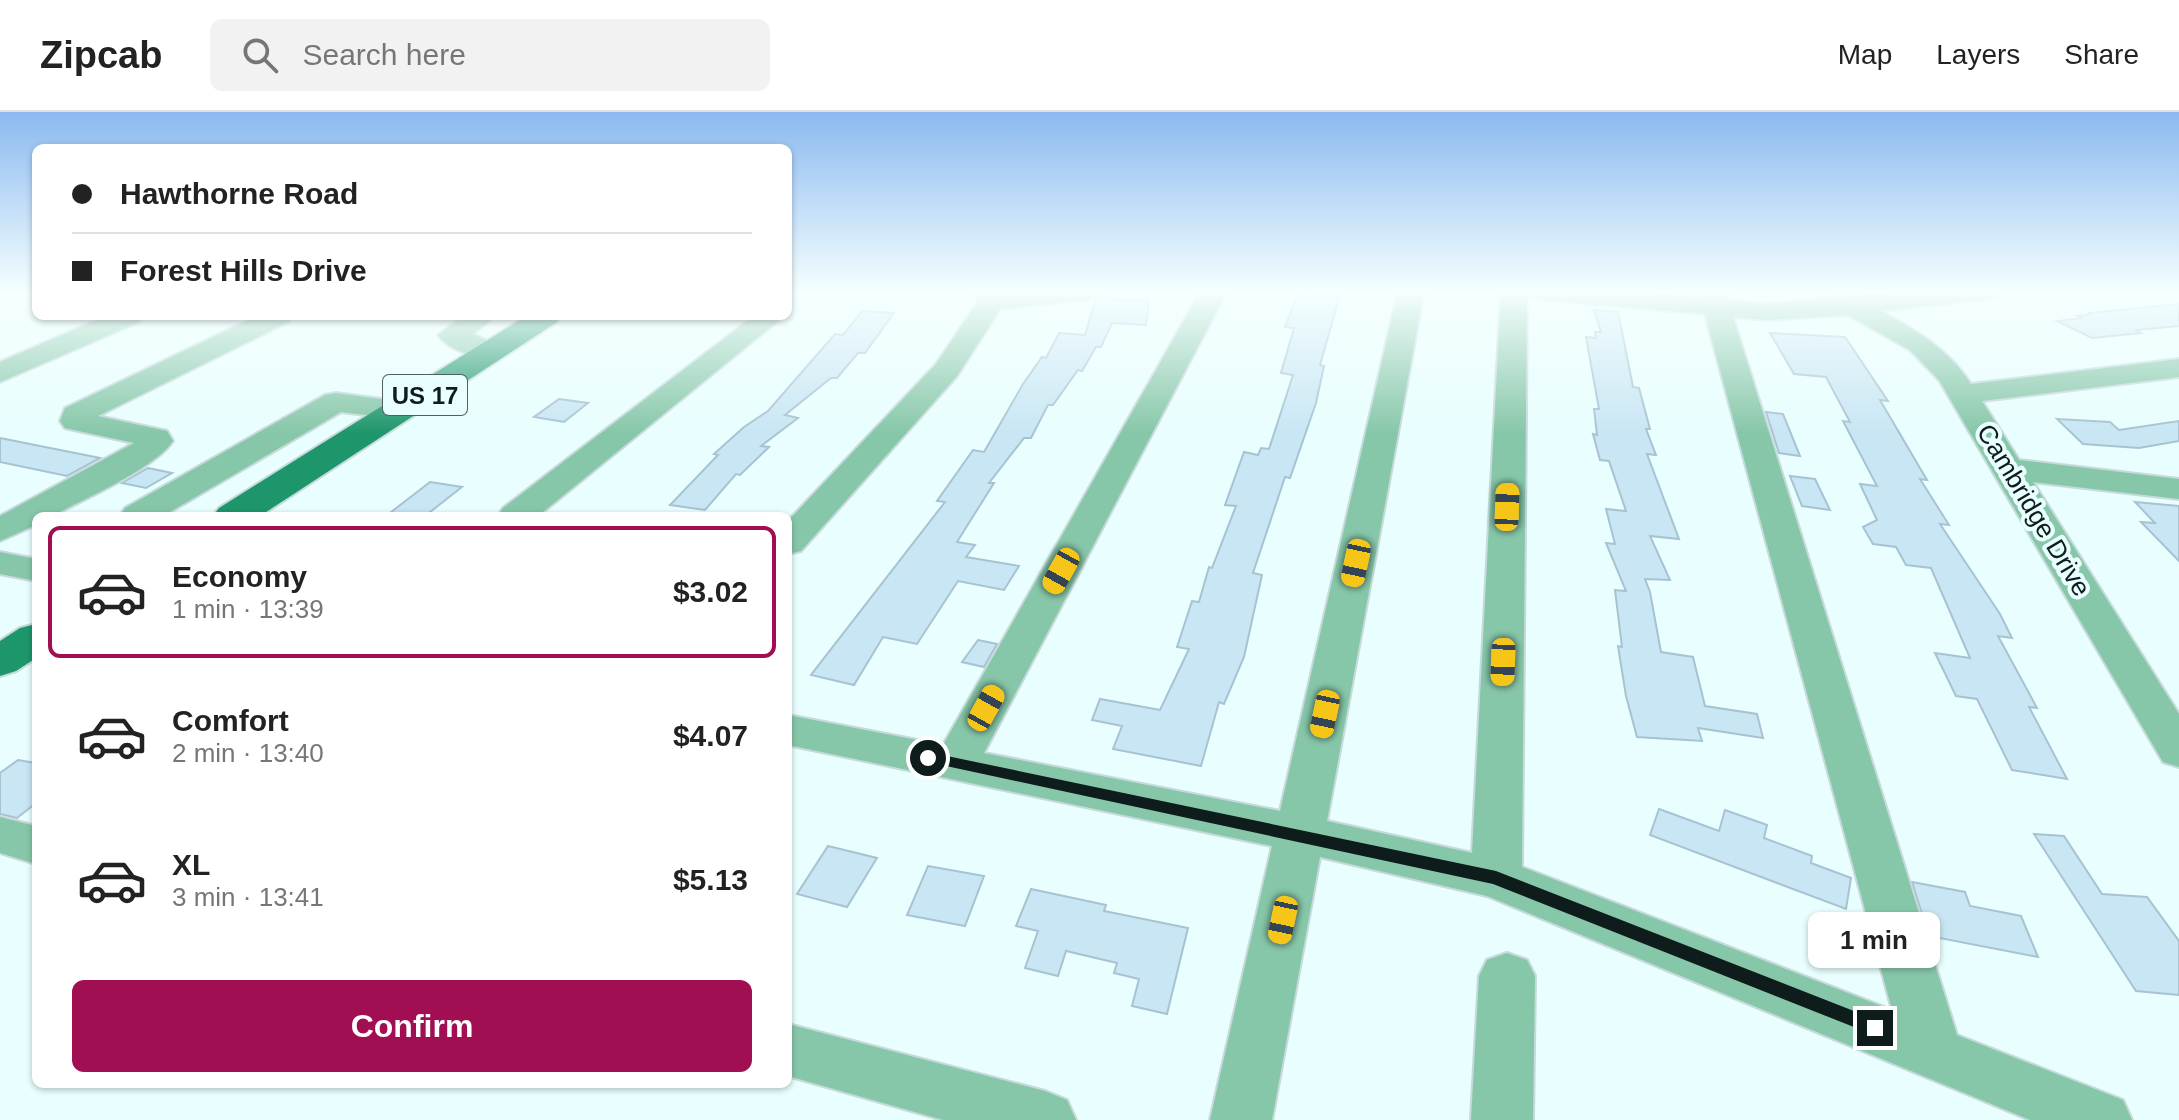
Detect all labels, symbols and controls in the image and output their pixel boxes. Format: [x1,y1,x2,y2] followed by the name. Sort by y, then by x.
[210,19,770,91] search box
[238,33,282,77] icon: search
[40,34,162,76] text: Zipcab
[302,38,466,71] text: Search here
[1838,39,1892,70] text: Map
[1936,39,2020,70] text: Layers
[2064,39,2139,70] text: Share
[120,177,358,210] text: Hawthorne Road
[120,254,367,287] text: Forest Hills Drive
[383,375,467,415] road number: US 17
[1971,419,2097,601] street label: Cambridge Drive
[1494,483,1520,531] car
[1339,537,1373,589] car
[1039,544,1083,598] car
[76,556,148,628] icon: car
[172,560,307,593] text: Economy
[673,575,748,608] text: $3.02
[172,594,324,624] text: 1 min · 13:39
[1490,638,1516,686] car
[964,681,1008,735] car
[1308,688,1342,740] car
[76,700,148,772] icon: car
[172,704,289,737] text: Comfort
[673,719,748,752] text: $4.07
[172,738,324,768] text: 2 min · 13:40
[910,740,946,776] route start
[76,844,148,916] icon: car
[172,848,210,881] text: XL
[673,863,748,896] text: $5.13
[172,882,324,912] text: 3 min · 13:41
[1266,894,1300,946] car
[1809,912,1941,968] callout: 1 min
[1840,925,1908,955] text: 1 min
[72,980,752,1072] button: Confirm
[1857,1010,1893,1046] route end

